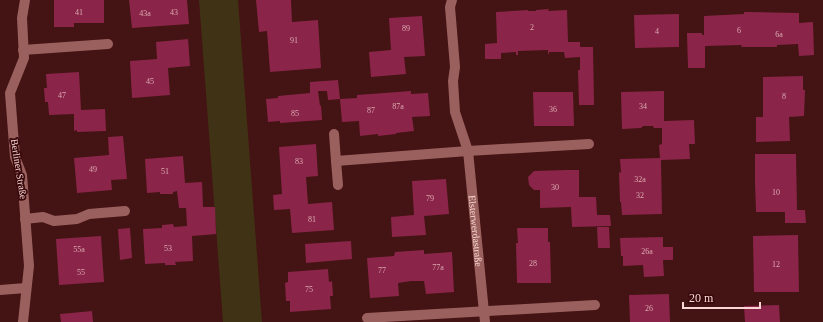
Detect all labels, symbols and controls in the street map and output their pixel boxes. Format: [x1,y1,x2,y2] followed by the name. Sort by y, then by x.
[75,8,83,17] house number: 41
[170,8,178,17] house number: 43
[139,9,151,18] house number: 43a
[530,23,534,32] house number: 2
[402,24,410,33] house number: 89
[737,26,741,35] house number: 6
[655,27,659,36] house number: 4
[775,30,783,39] house number: 6a
[290,36,298,45] house number: 91
[146,77,154,86] house number: 45
[58,91,66,100] house number: 47
[782,92,786,101] house number: 8
[392,102,404,111] house number: 87a
[639,102,647,111] house number: 34
[549,105,557,114] house number: 36
[367,106,375,115] house number: 87
[291,109,299,118] house number: 85
[9,138,29,200] street label: Berliner Straße
[295,157,303,166] house number: 83
[89,165,97,174] house number: 49
[161,167,169,176] house number: 51
[634,175,646,184] house number: 32a
[551,183,559,192] house number: 30
[772,188,780,197] house number: 10
[636,191,644,200] house number: 32
[426,194,434,203] house number: 79
[467,195,485,268] street label: Elsterwerdastraße
[308,215,316,224] house number: 81
[164,244,172,253] house number: 53
[73,245,85,254] house number: 55a
[641,247,653,256] house number: 26a
[529,259,537,268] house number: 28
[772,260,780,269] house number: 12
[432,263,444,272] house number: 77a
[378,266,386,275] house number: 77
[77,268,85,277] house number: 55
[683,284,760,310] scale bar
[305,285,313,294] house number: 75
[689,291,714,305] text: 20 m
[645,304,653,313] house number: 26

